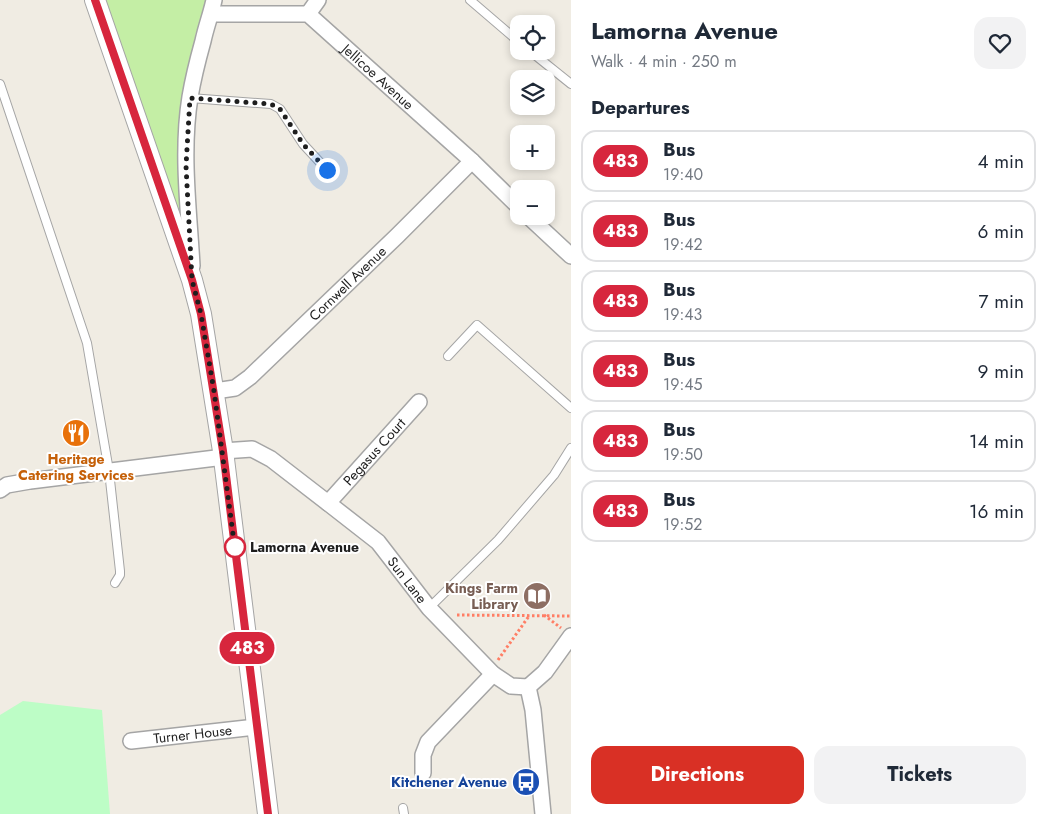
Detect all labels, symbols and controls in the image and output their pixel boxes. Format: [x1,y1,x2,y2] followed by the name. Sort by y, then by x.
[591,13,778,48] text: Lamorna Avenue
[510,15,555,225] map controls
[510,15,555,60] button: locate
[974,17,1026,69] button: heart
[336,38,418,114] street label: Jellicoe Avenue
[591,50,737,73] text: Walk · 4 min · 250 m
[510,70,555,115] button: layers
[591,94,690,121] text: Departures
[510,125,555,170] button: +
[663,136,695,163] text: Bus
[603,148,638,174] text: 483
[977,148,1024,175] text: 4 min
[315,158,340,183] your location
[663,163,703,186] text: 19:40
[510,180,555,225] button: −
[663,206,695,233] text: Bus
[603,218,638,244] text: 483
[978,218,1024,245] text: 6 min
[663,233,703,256] text: 19:42
[304,242,391,325] street label: Cornwell Avenue
[663,276,695,303] text: Bus
[603,288,638,314] text: 483
[979,288,1024,315] text: 7 min
[663,303,702,326] text: 19:43
[663,346,695,373] text: Bus
[603,358,638,384] text: 483
[978,358,1024,385] text: 9 min
[663,373,703,396] text: 19:45
[338,413,410,490] street label: Pegasus Court
[663,416,695,443] text: Bus
[61,418,91,448] restaurant icon: Heritage Catering Services
[603,428,638,454] text: 483
[969,428,1024,455] text: 14 min
[663,443,703,466] text: 19:50
[18,449,134,485] place label: Heritage Catering Services
[663,486,695,513] text: Bus
[603,498,638,524] text: 483
[969,498,1024,525] text: 16 min
[663,513,702,536] text: 19:52
[224,536,246,558] marker: Lamorna Avenue
[250,537,359,557] place label: Lamorna Avenue
[383,552,432,608] street label: Sun Lane
[445,578,519,614] place label: Kings Farm Library
[522,581,552,611] library icon: Kings Farm Library
[218,632,276,664] line badge: 483
[229,635,265,661] text: 483
[152,720,233,748] street label: Turner House
[591,746,804,804] button: Directions
[814,746,1026,804] button: Tickets
[511,767,541,797] bus stop icon: Kitchener Avenue
[391,772,507,792] place label: Kitchener Avenue

